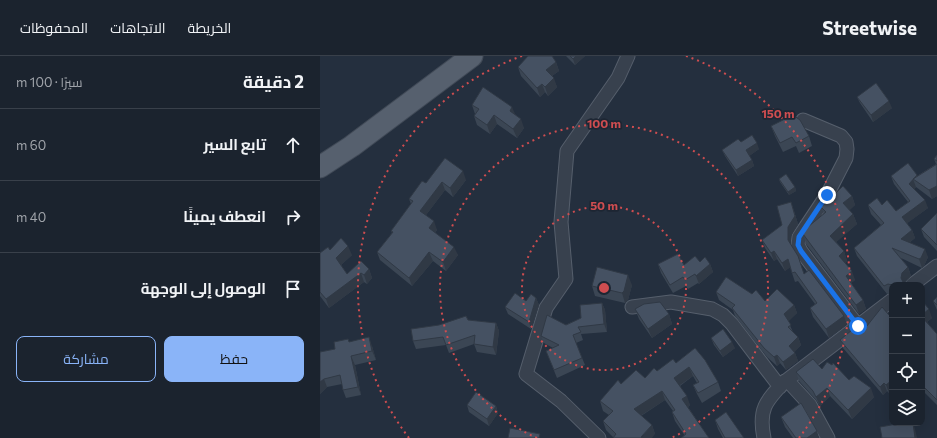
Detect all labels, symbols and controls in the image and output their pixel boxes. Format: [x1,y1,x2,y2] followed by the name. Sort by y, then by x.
[822,16,917,39] text: Streetwise
[20,19,88,36] text: المحفوظات
[110,19,166,36] text: الاتجاهات
[188,19,231,36] text: الخريطة
[243,71,304,92] text: 2 دقيقة
[16,74,82,90] text: سيرًا · 100 m
[761,106,795,120] text: 150 m
[587,116,621,130] text: 100 m
[282,134,304,156] icon: ahead
[203,135,266,153] text: تابع السير
[16,137,46,153] text: 60 m
[818,186,836,204] route end
[590,198,618,212] text: 50 m
[282,206,304,228] icon: right
[183,207,266,225] text: انعطف يمينًا
[16,209,46,225] text: 40 m
[282,278,304,300] icon: arrive
[141,279,266,297] text: الوصول إلى الوجهة
[597,281,611,295] centre of rings
[889,282,925,426] map controls
[889,282,925,318] button: +
[849,317,867,335] route start
[889,318,925,354] button: −
[16,336,156,382] button: مشاركة
[164,336,304,382] button: حفظ
[889,354,925,390] button: locate
[889,390,925,426] button: layers

